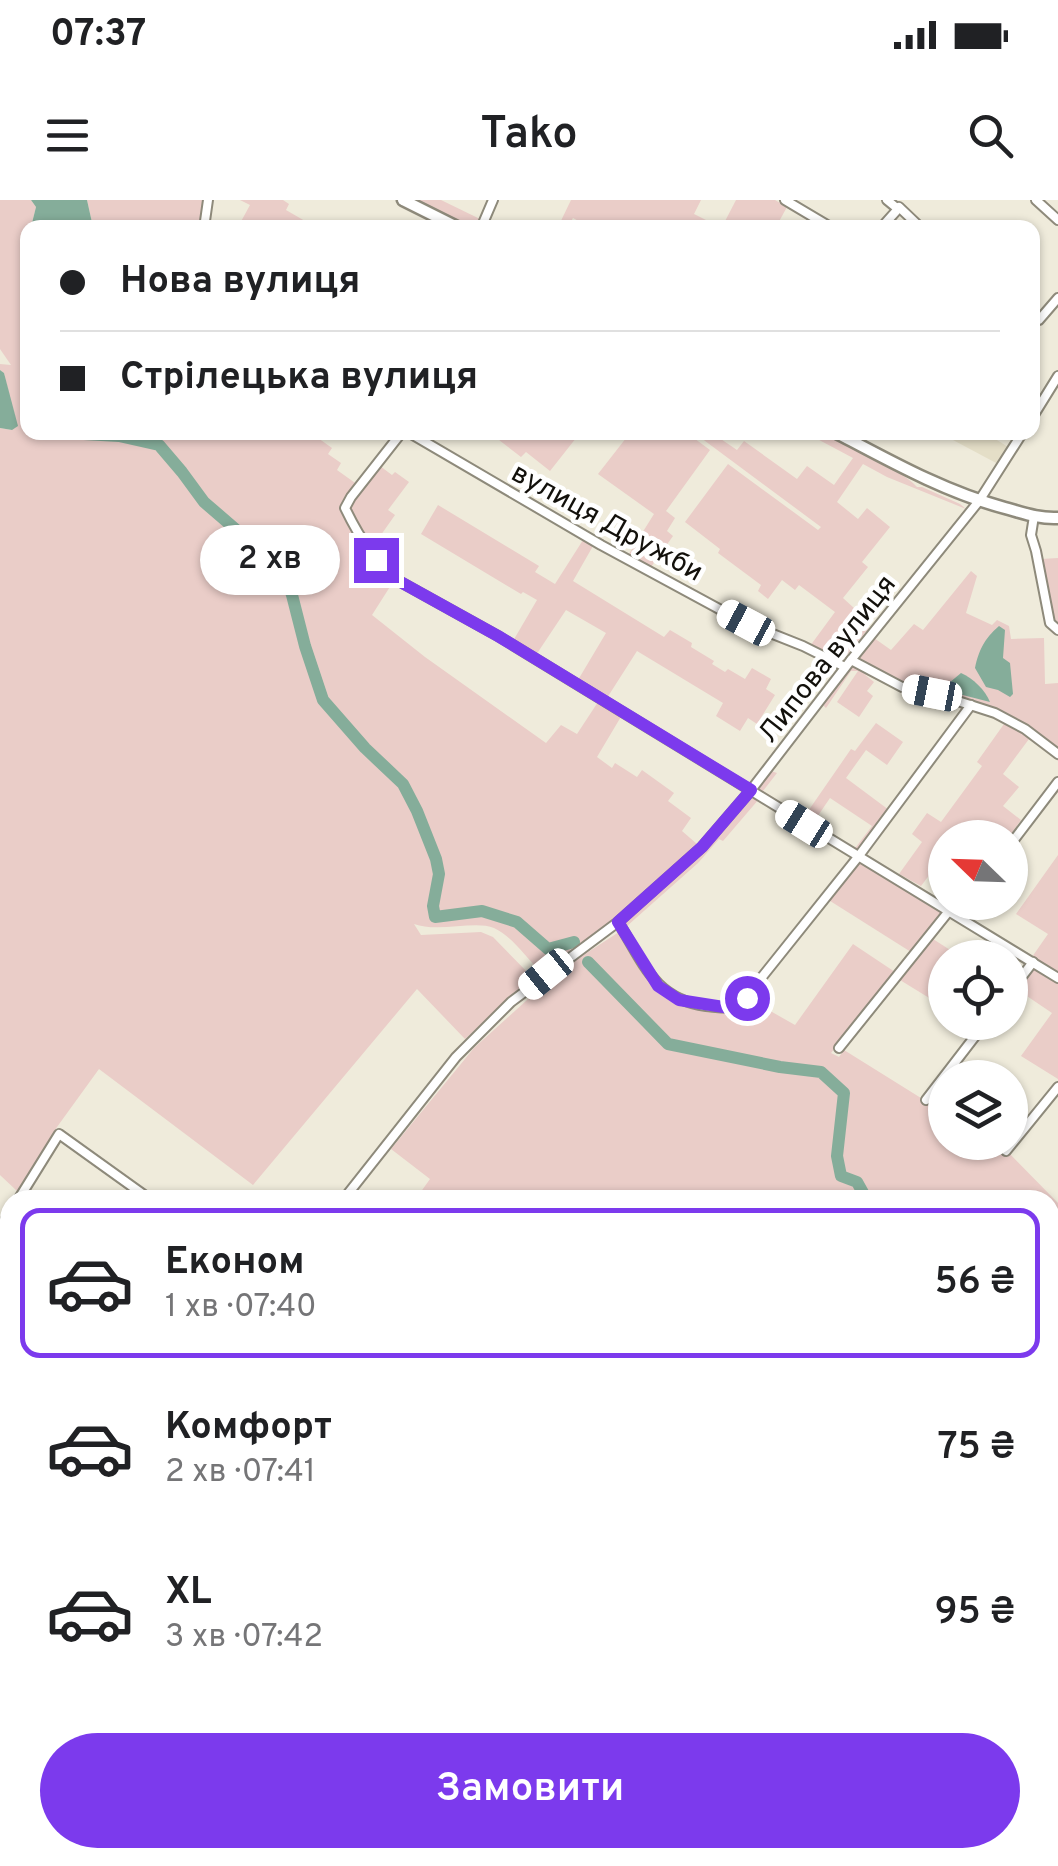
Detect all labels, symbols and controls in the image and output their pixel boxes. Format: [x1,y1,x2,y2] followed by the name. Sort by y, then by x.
[50,11,147,60] text: 07:37
[480,107,578,164] text: Tako
[40,108,95,163] icon: menu
[963,108,1018,163] icon: search
[120,258,360,307] text: Нова вулиця
[120,354,478,403] text: Стрілецька вулиця
[504,456,709,591] street label: вулиця Дружби
[201,525,341,595] callout: 2 хв
[354,538,399,583] route end
[238,540,302,580] text: 2 хв
[751,568,905,751] street label: Липова вулиця
[712,596,780,650] car
[900,673,964,713] car
[771,795,837,853] car
[928,820,1028,920] north arrow
[928,820,1028,1160] map controls
[928,940,1028,1040] button: locate
[513,943,579,1005] car
[725,976,770,1021] route start
[928,1060,1028,1160] button: layers
[45,1238,135,1328] icon: car
[165,1239,304,1288] text: Економ
[934,1259,1015,1308] text: 56 ₴
[165,1288,317,1328] text: 1 хв · 07:40
[45,1403,135,1493] icon: car
[165,1404,332,1453] text: Комфорт
[937,1424,1015,1473] text: 75 ₴
[165,1453,316,1493] text: 2 хв · 07:41
[45,1568,135,1658] icon: car
[165,1569,212,1618] text: XL
[934,1589,1015,1638] text: 95 ₴
[165,1618,323,1658] text: 3 хв · 07:42
[40,1733,1020,1848] button: Замовити

